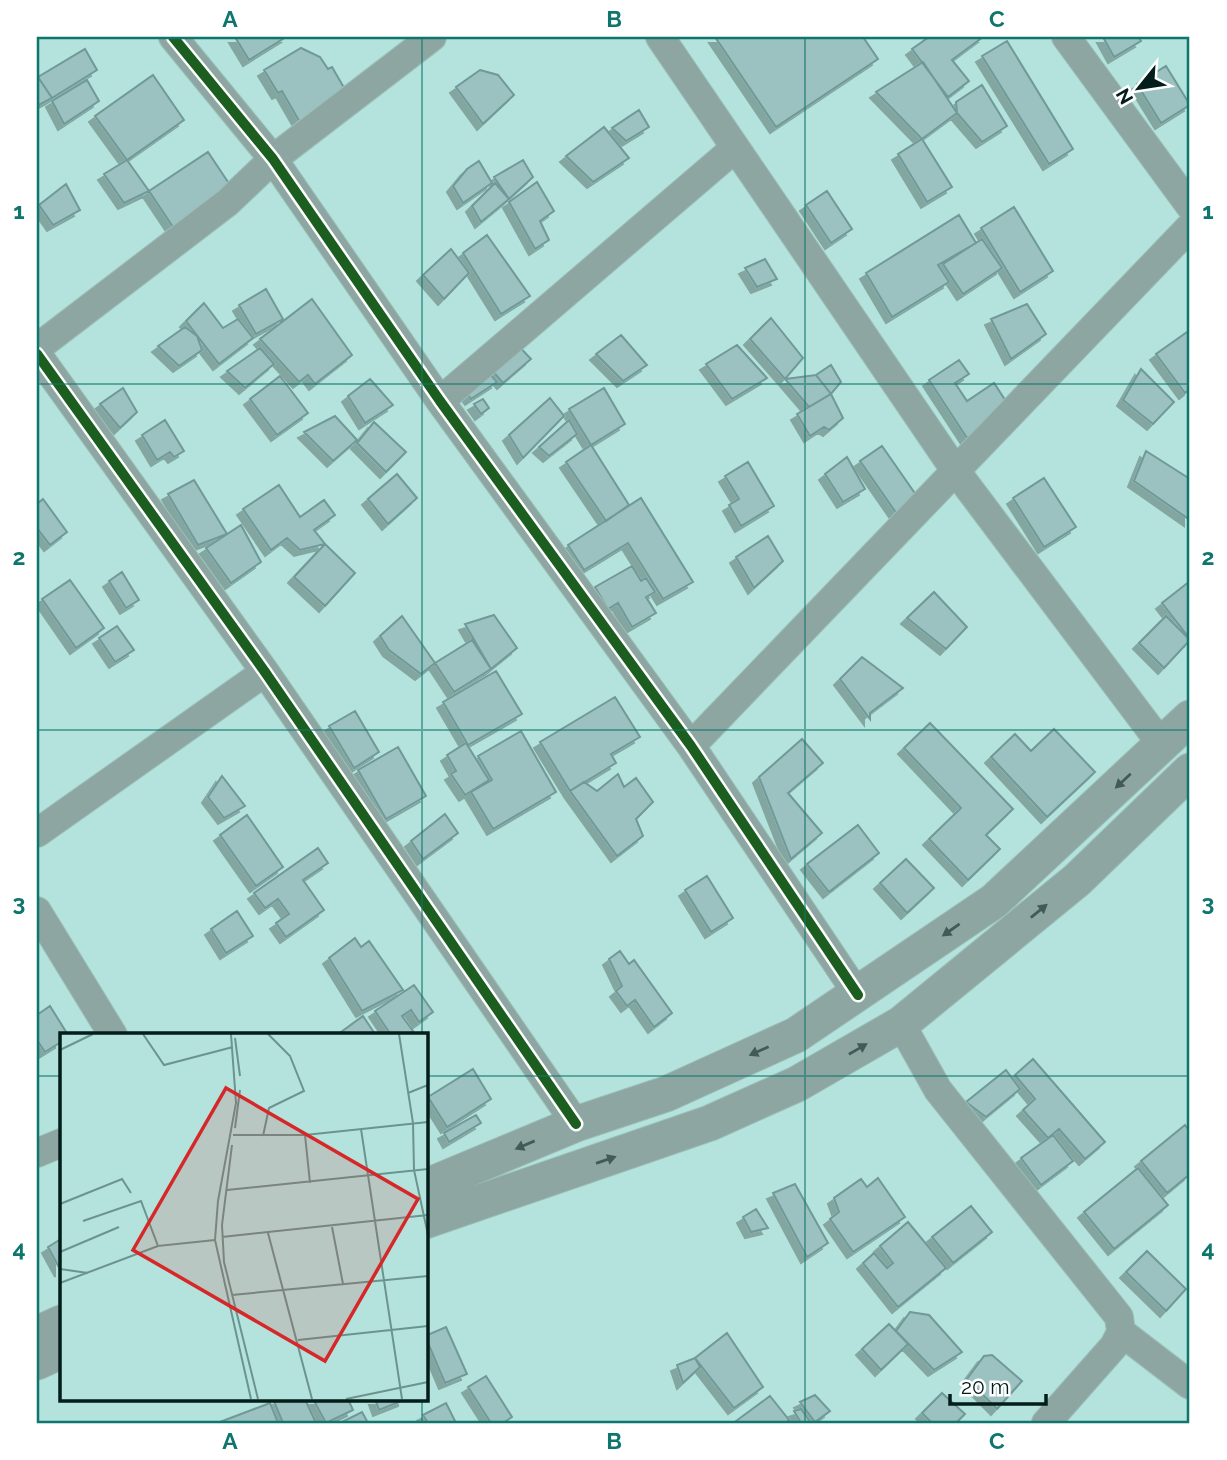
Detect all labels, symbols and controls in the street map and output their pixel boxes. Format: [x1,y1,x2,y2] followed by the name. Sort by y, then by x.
[222,5,238,32] text: A
[606,5,622,32] text: B
[989,5,1005,32] text: C
[1104,52,1174,122] north arrow
[1111,85,1137,108] text: N
[13,197,25,224] text: 1
[1202,197,1214,224] text: 1
[13,543,25,570] text: 2
[1202,543,1214,570] text: 2
[1114,773,1131,790] one-way arrow
[13,889,25,916] text: 3
[1202,889,1214,916] text: 3
[1030,904,1047,919] one-way arrow
[941,924,961,937] one-way arrow
[60,1033,427,1400] inset map
[849,1043,868,1055] one-way arrow
[749,1045,769,1057] one-way arrow
[515,1140,536,1151] one-way arrow
[596,1154,617,1165] one-way arrow
[12,1235,26,1262] text: 4
[1201,1235,1215,1262] text: 4
[950,1362,1047,1406] scale bar
[961,1374,1009,1399] text: 20 m
[222,1427,238,1454] text: A
[606,1427,622,1454] text: B
[989,1427,1005,1454] text: C

